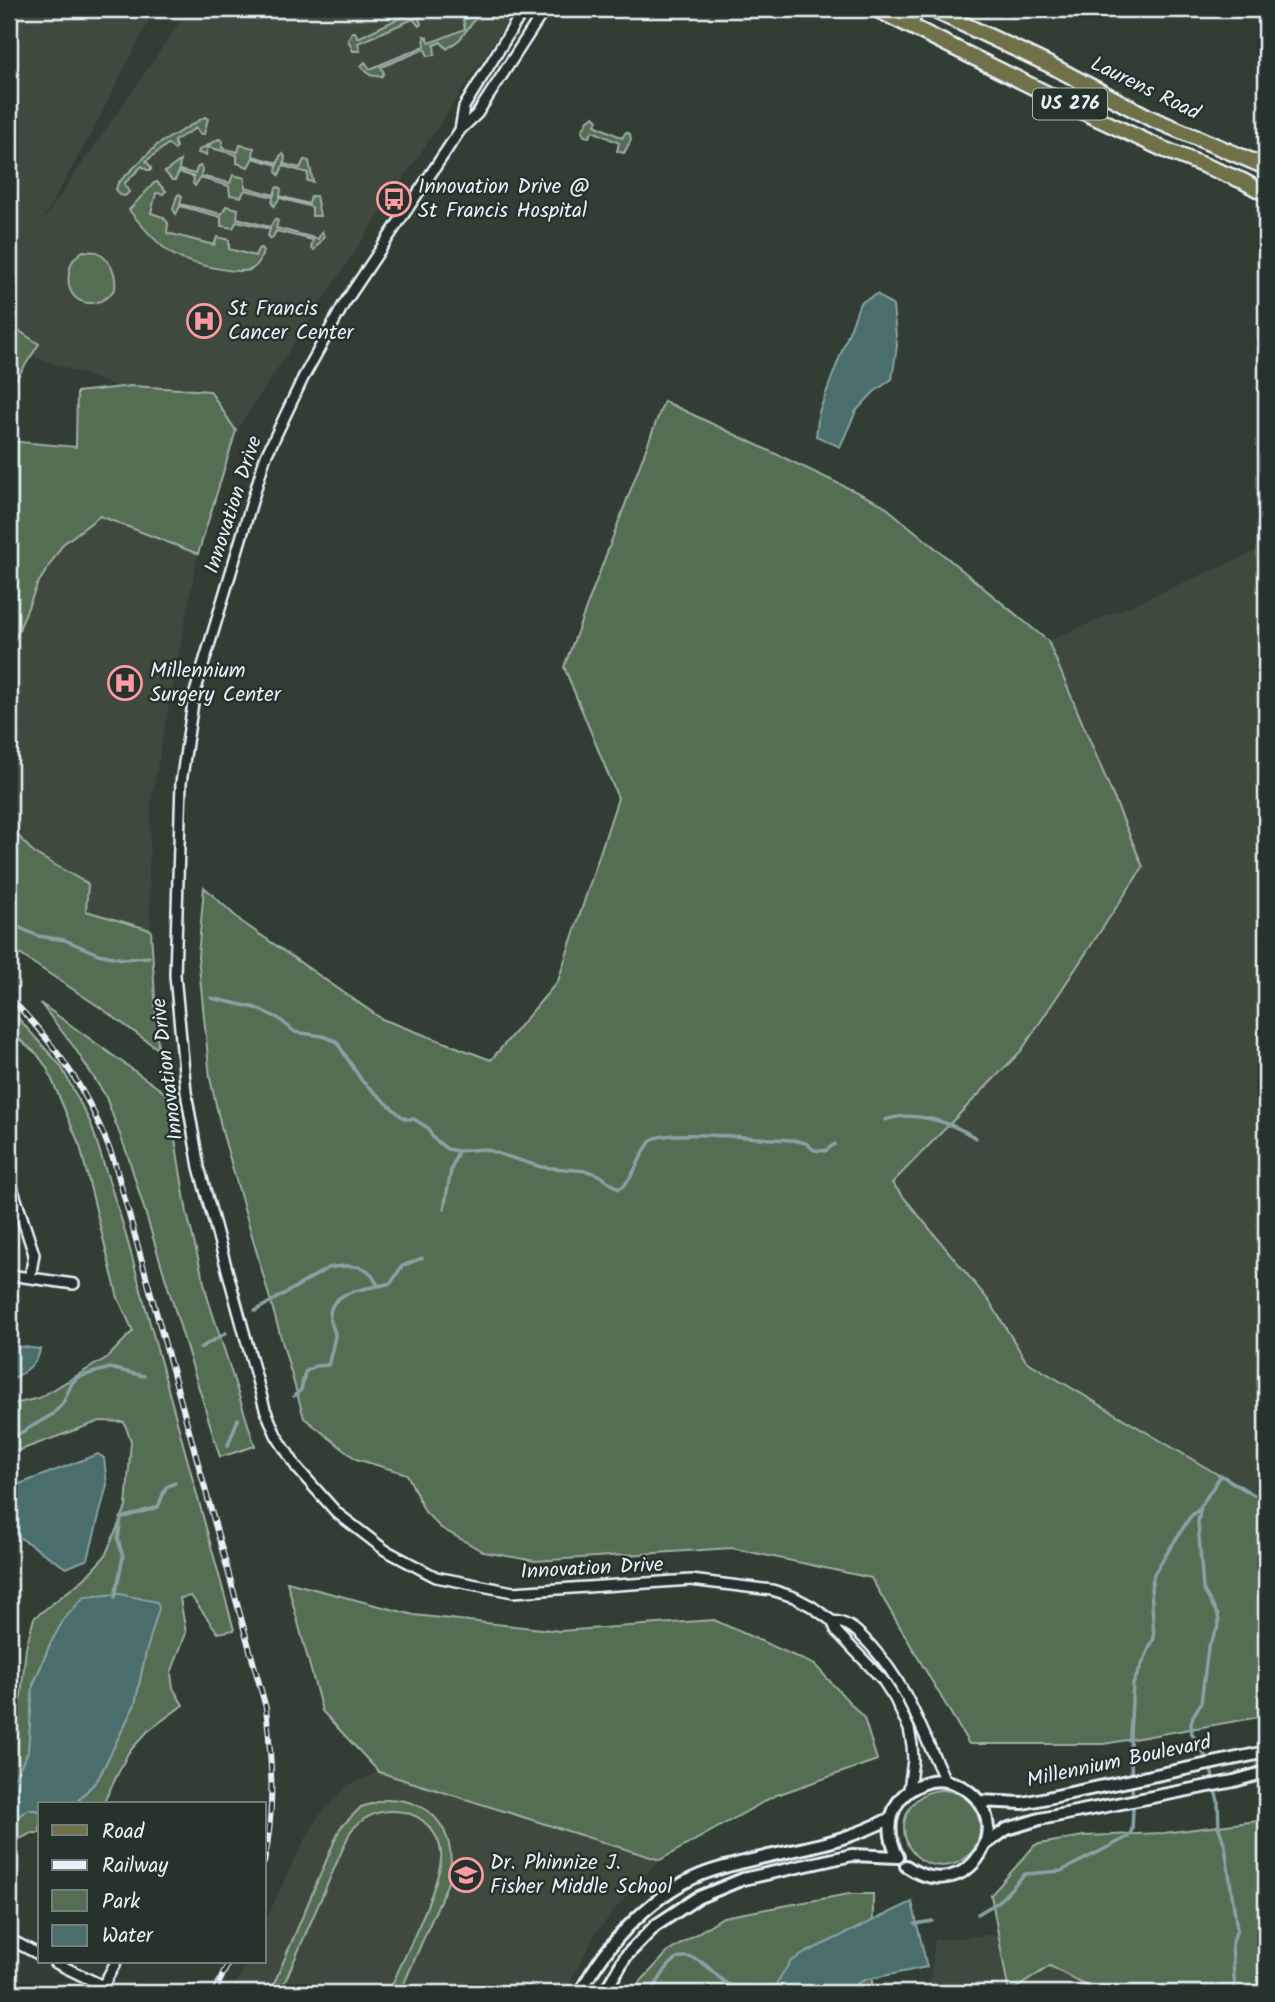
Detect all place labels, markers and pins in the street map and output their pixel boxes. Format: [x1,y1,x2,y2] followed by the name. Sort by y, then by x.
[418,171,590,228] place label: Innovation Drive @ St Francis Hospital
[375,180,413,218] bus stop icon: Innovation Drive @ St Francis Hospital
[228,293,355,350] place label: St Francis Cancer Center
[185,302,223,340] hospital icon: St Francis Cancer Center
[150,655,282,712] place label: Millennium Surgery Center
[106,664,144,702] hospital icon: Millennium Surgery Center
[490,1847,672,1904] place label: Dr. Phinnize J. Fisher Middle School
[447,1856,485,1894] school or university icon: Dr. Phinnize J. Fisher Middle School

